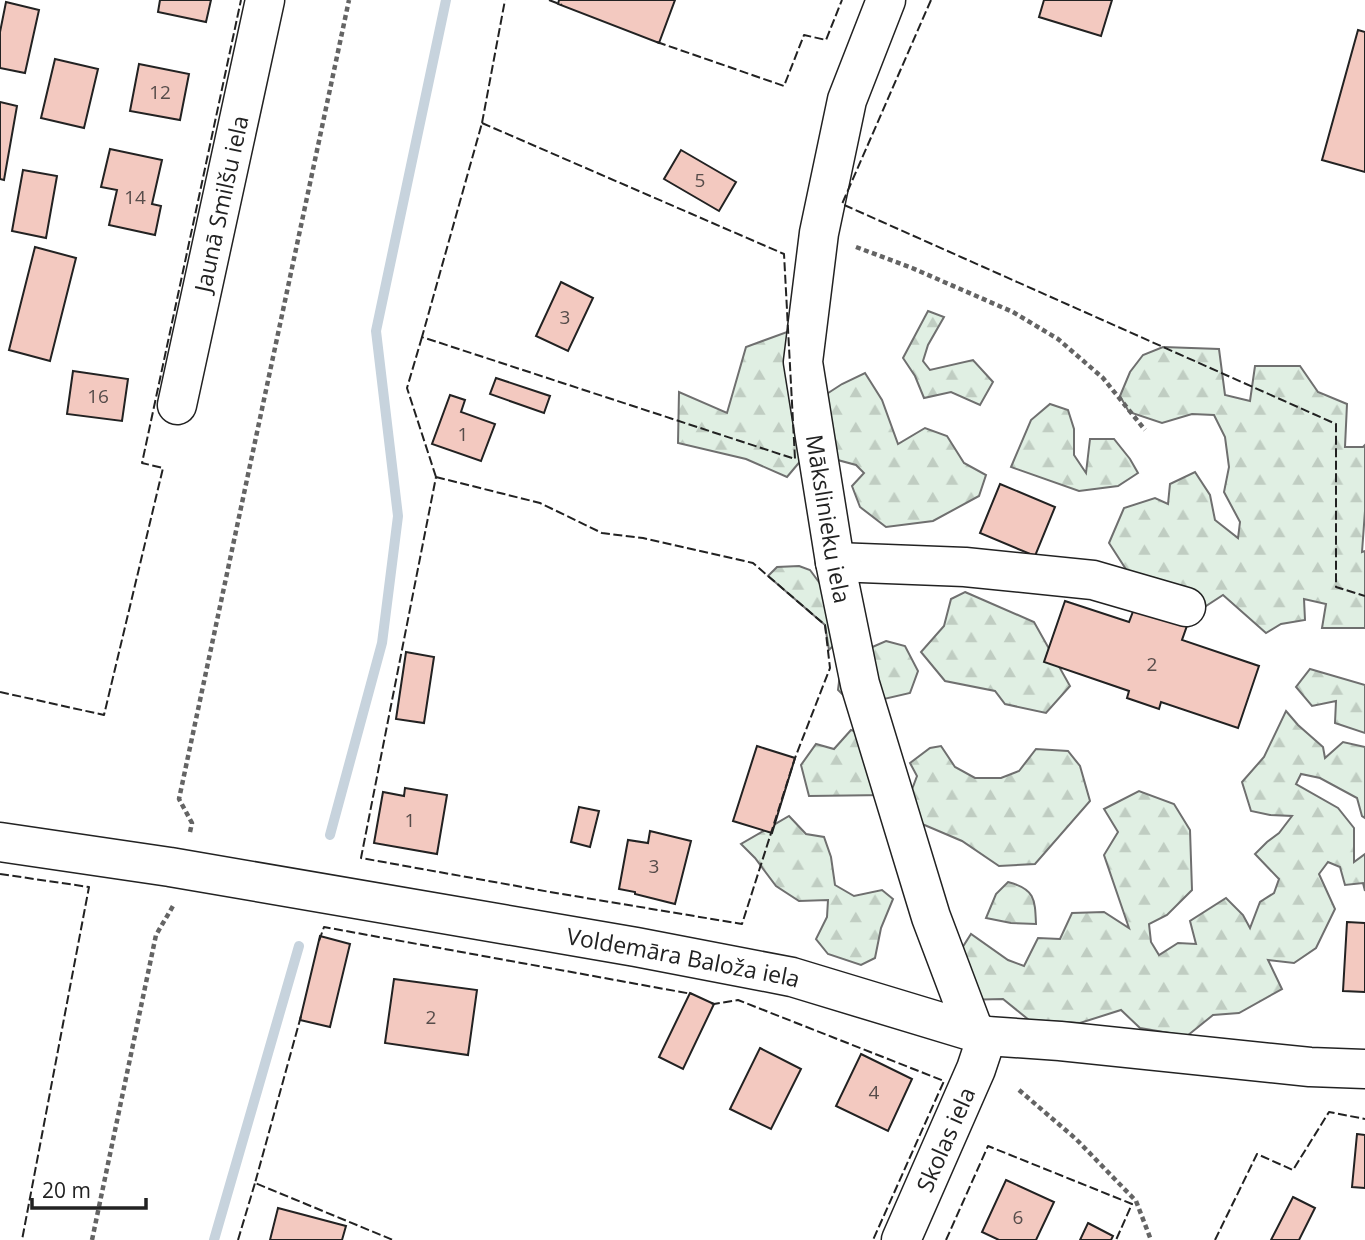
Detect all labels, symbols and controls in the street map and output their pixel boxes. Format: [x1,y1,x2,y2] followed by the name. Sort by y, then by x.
[149,79,171,105] house number: 12
[186,112,255,297] street label: Jaunā Smilšu iela
[695,167,705,193] house number: 5
[124,184,146,210] house number: 14
[560,304,570,330] house number: 3
[87,383,109,409] house number: 16
[458,421,468,447] house number: 1
[799,432,859,606] street label: Mākslinieku iela
[1147,651,1157,677] house number: 2
[405,807,415,833] house number: 1
[649,853,659,879] house number: 3
[564,919,804,995] street label: Voldemāra Baloža iela
[426,1004,436,1030] house number: 2
[869,1079,880,1105] house number: 4
[908,1082,982,1197] street label: Skolas iela
[32,1166,145,1210] scale bar
[42,1176,91,1204] text: 20 m
[1013,1204,1023,1230] house number: 6

